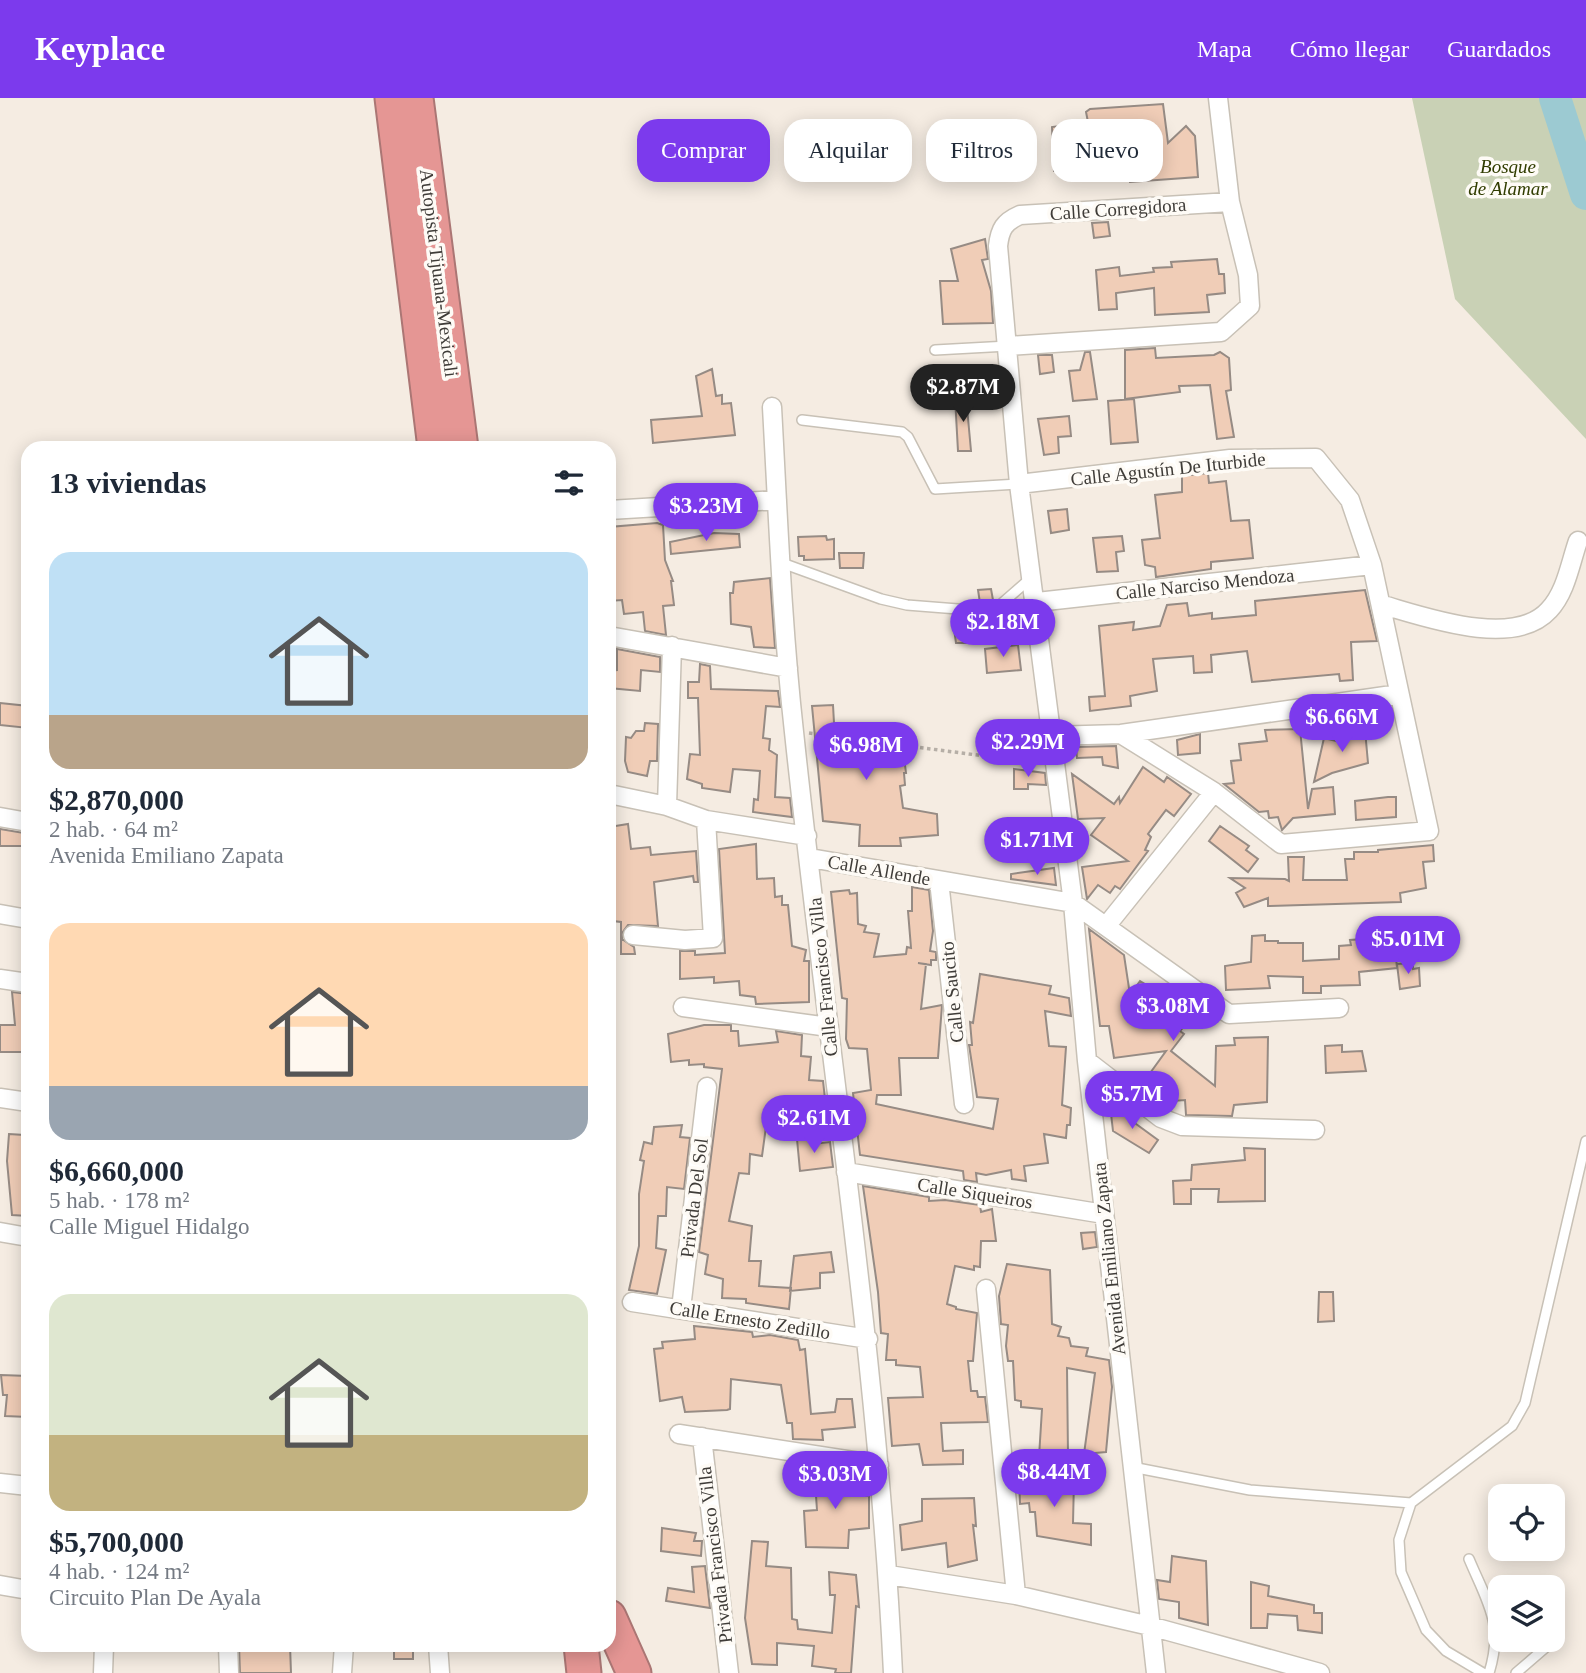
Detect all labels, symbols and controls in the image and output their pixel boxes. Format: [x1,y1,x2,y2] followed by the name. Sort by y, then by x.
[35,31,165,67] text: Keyplace
[1197,36,1252,62] text: Mapa
[1290,36,1409,62] text: Cómo llegar
[1447,36,1551,62] text: Guardados
[637,119,770,182] chip: Comprar
[784,119,912,182] chip: Alquilar
[926,119,1037,182] chip: Filtros
[1051,119,1163,182] chip: Nuevo
[1468,156,1548,199] park label: Bosque de Alamar
[416,168,462,378] street label: Autopista Tijuana-Mexicali
[1049,194,1187,224] street label: Calle Corregidora
[906,364,1020,424] pin: $2.87M
[926,374,1000,399] text: $2.87M
[1070,448,1266,490] street label: Calle Agustín De Iturbide
[550,464,588,502] icon: filters
[49,466,207,499] text: 13 viviendas
[649,484,763,543] pin: $3.23M
[669,493,743,518] text: $3.23M
[1115,564,1296,604] street label: Calle Narciso Mendoza
[256,598,382,724] icon: home
[946,600,1060,659] pin: $2.18M
[966,609,1040,634] text: $2.18M
[1285,694,1399,754] pin: $6.66M
[1305,704,1379,729] text: $6.66M
[971,720,1085,779] pin: $2.29M
[809,722,923,782] pin: $6.98M
[991,729,1065,754] text: $2.29M
[829,732,903,757] text: $6.98M
[49,783,184,816] text: $2,870,000
[49,817,178,842] text: 2 hab. · 64 m²
[980,818,1094,877] pin: $1.71M
[1000,827,1074,852] text: $1.71M
[49,843,284,868] text: Avenida Emiliano Zapata
[826,851,932,889] street label: Calle Allende
[804,896,842,1058] street label: Calle Francisco Villa
[1351,916,1465,976] pin: $5.01M
[1371,926,1445,951] text: $5.01M
[936,940,968,1044] street label: Calle Saucito
[256,969,382,1095] icon: home
[1116,984,1230,1043] pin: $3.08M
[1136,993,1210,1018] text: $3.08M
[1083,1072,1181,1131] pin: $5.7M
[1101,1081,1163,1106] text: $5.7M
[757,1096,871,1155] pin: $2.61M
[777,1105,851,1130] text: $2.61M
[676,1137,712,1259] street label: Privada Del Sol
[49,1154,184,1187] text: $6,660,000
[1088,1161,1130,1356] street label: Avenida Emiliano Zapata
[916,1174,1034,1212] street label: Calle Siqueiros
[49,1188,189,1213] text: 5 hab. · 178 m²
[49,1214,250,1239] text: Calle Miguel Hidalgo
[668,1297,832,1343] street label: Calle Ernesto Zedillo
[256,1340,382,1466] icon: home
[997,1450,1111,1509] pin: $8.44M
[778,1452,892,1511] pin: $3.03M
[1017,1459,1091,1484] text: $8.44M
[798,1461,872,1486] text: $3.03M
[694,1465,736,1645] street label: Privada Francisco Villa
[1488,1484,1565,1652] map controls
[1488,1484,1565,1561] button: locate
[49,1525,184,1558] text: $5,700,000
[49,1559,189,1584] text: 4 hab. · 124 m²
[1488,1575,1565,1652] button: layers
[49,1585,261,1610] text: Circuito Plan De Ayala

